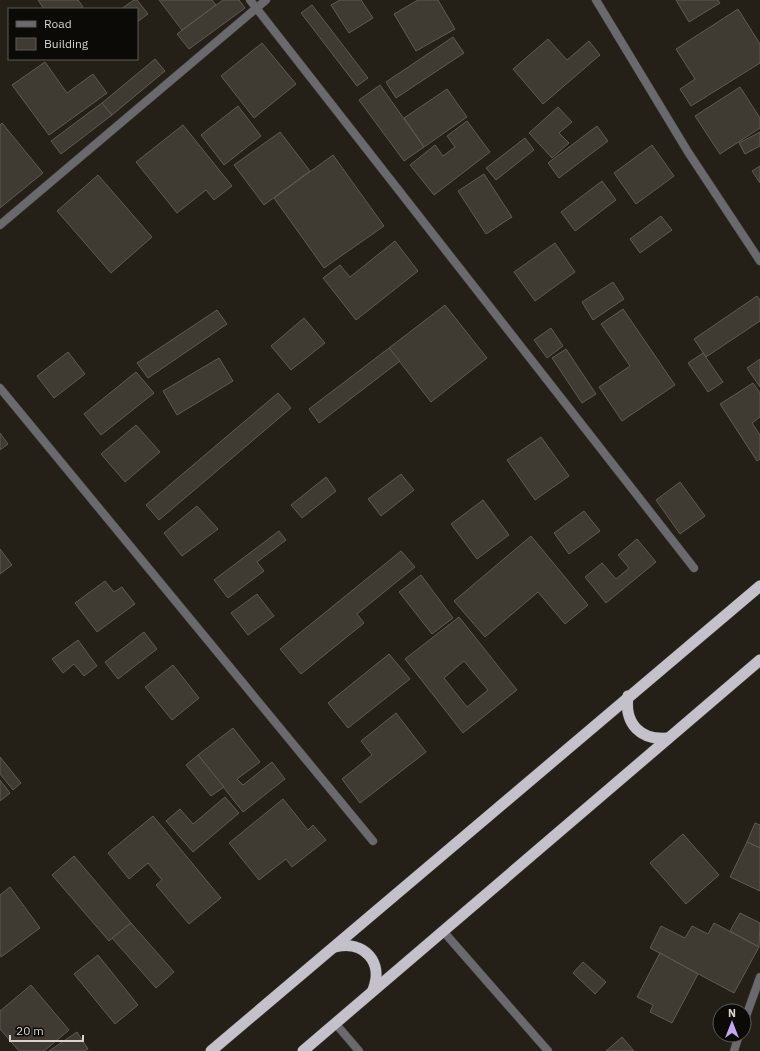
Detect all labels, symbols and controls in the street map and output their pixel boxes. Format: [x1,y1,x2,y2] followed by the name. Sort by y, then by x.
[8,8,138,60] legend
[44,16,72,31] text: Road
[44,36,89,51] text: Building
[712,1003,752,1043] north arrow
[728,1006,736,1020] text: N
[10,1017,83,1043] scale bar
[16,1023,44,1038] text: 20 m

